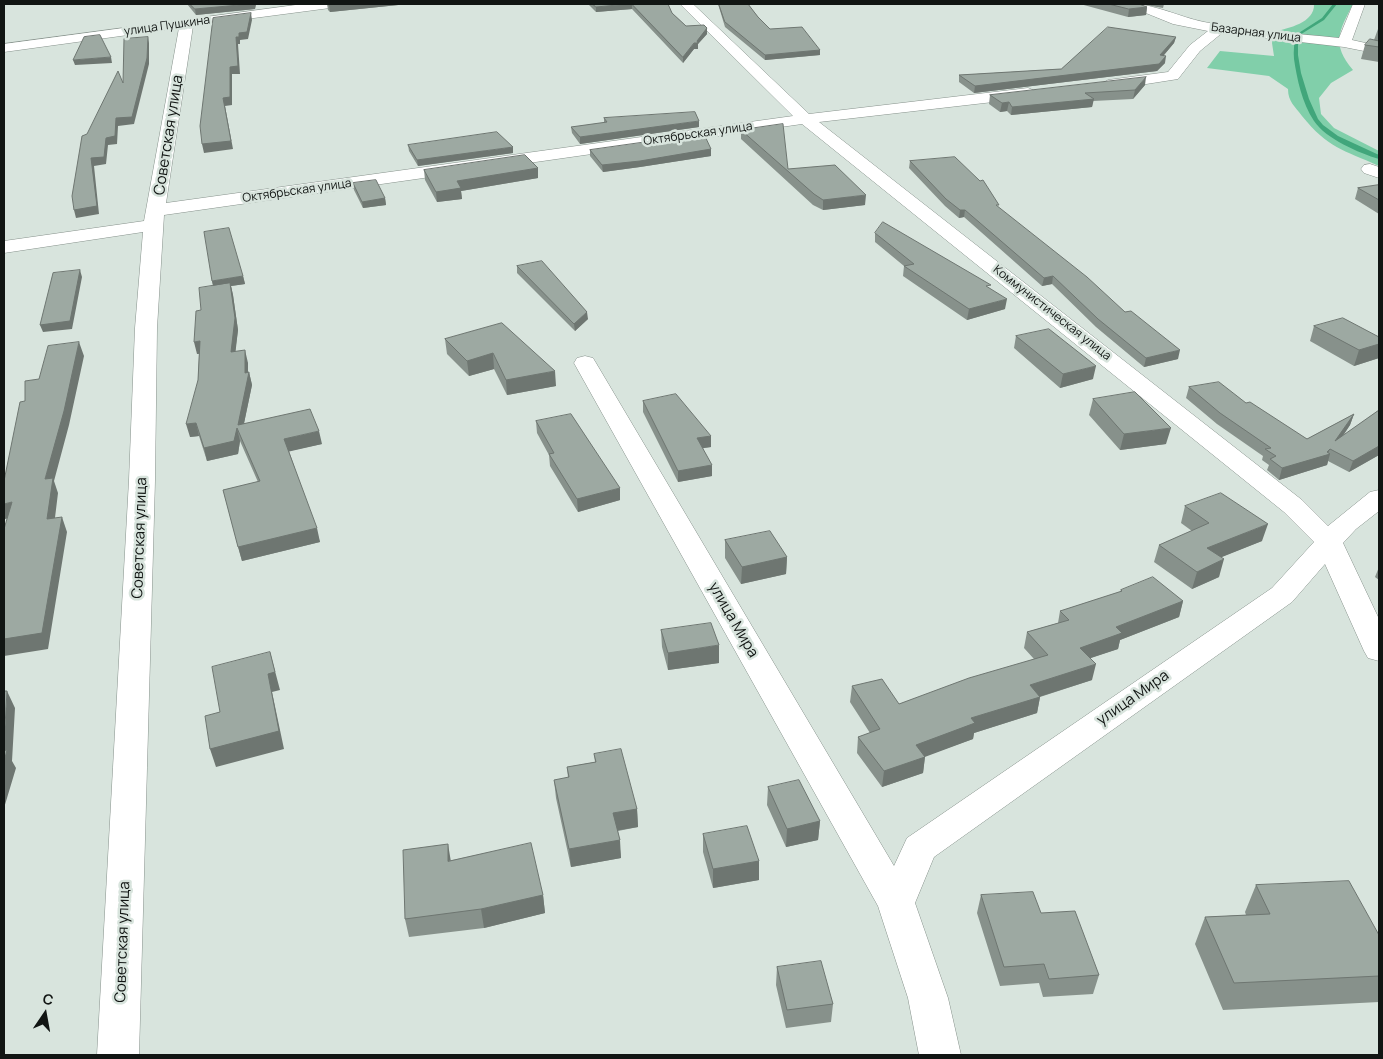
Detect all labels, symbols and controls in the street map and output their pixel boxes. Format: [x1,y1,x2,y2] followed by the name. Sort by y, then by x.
[123,13,211,39] street label: улица Пушкина
[1210,20,1302,46] street label: Базарная улица
[151,74,187,196] street label: Советская улица
[643,119,753,149] street label: Октябрьская улица
[242,176,352,206] street label: Октябрьская улица
[990,262,1114,364] street label: Коммунистическая улица
[129,477,151,599] street label: Советская улица
[704,579,762,661] street label: улица Мира
[1094,667,1172,729] street label: улица Мира
[112,881,134,1003] street label: Советская улица
[41,988,55,1009] text: С
[20,989,70,1039] north arrow

